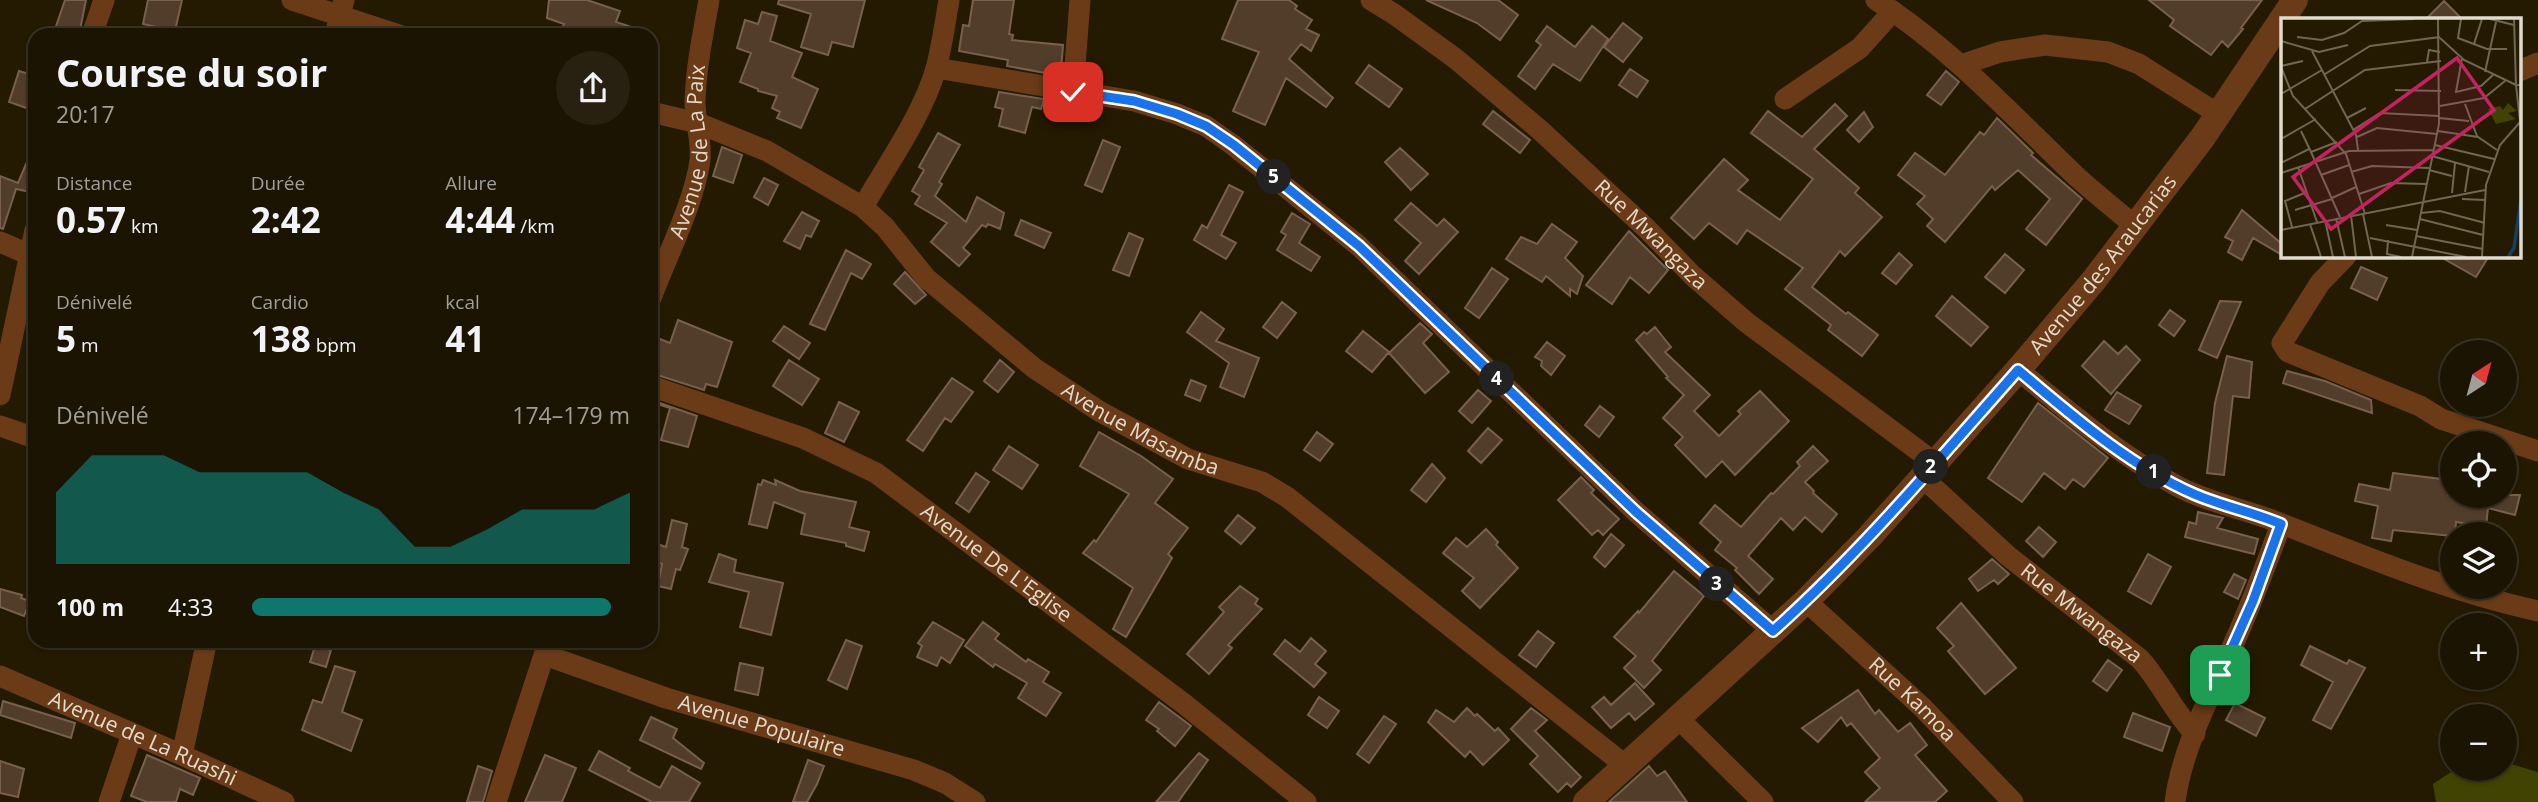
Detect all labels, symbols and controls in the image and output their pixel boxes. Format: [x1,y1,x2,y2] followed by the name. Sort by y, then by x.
[2281,18,2520,257] inset map
[56,46,327,98] text: Course du soir
[556,51,630,125] button: share
[1043,62,1103,122] pin
[662,63,714,243] street label: Avenue de La Paix
[1054,73,1092,111] icon: check
[56,98,115,130] text: 20:17
[1256,160,1292,194] pin: 5
[1268,163,1279,189] text: 5
[2022,168,2182,360] street label: Avenue des Araucarias
[56,170,132,196] text: Distance
[251,170,305,196] text: Durée
[445,170,497,196] text: Allure
[1589,172,1714,295] street label: Rue Mwangaza
[56,196,126,243] text: 0.57
[251,196,321,243] text: 2:42
[445,196,515,243] text: 4:44
[126,213,159,239] text: km
[515,213,555,239] text: /km
[56,289,133,315] text: Dénivelé
[251,289,309,315] text: Cardio
[445,289,480,315] text: kcal
[56,315,76,362] text: 5
[251,315,311,362] text: 138
[445,315,485,362] text: 41
[76,332,99,358] text: m
[311,332,356,358] text: bpm
[2440,340,2516,416] north arrow
[2440,340,2517,781] map controls
[1480,362,1514,396] pin: 4
[1491,365,1502,391] text: 4
[1057,375,1223,481] street label: Avenue Masamba
[56,399,149,431] text: Dénivelé
[512,399,630,431] text: 174–179 m
[2440,431,2517,508] button: locate
[1913,449,1948,484] pin: 2
[1925,453,1936,479] text: 2
[2136,454,2172,490] pin: 1
[2148,458,2159,484] text: 1
[916,497,1078,628] street label: Avenue De L'Eglise
[2440,522,2517,599] button: layers
[2015,556,2149,669] street label: Rue Mwangaza
[1700,566,1734,602] pin: 3
[1711,570,1722,596] text: 3
[56,591,124,623] text: 100 m
[168,591,214,623] text: 4:33
[2440,613,2517,690] button: +
[2190,645,2250,705] pin
[1863,650,1963,747] street label: Rue Kamoa
[2201,656,2239,694] icon: arrive
[45,684,242,791] street label: Avenue de La Ruashi
[675,687,849,762] street label: Avenue Populaire
[2440,704,2517,781] button: −

